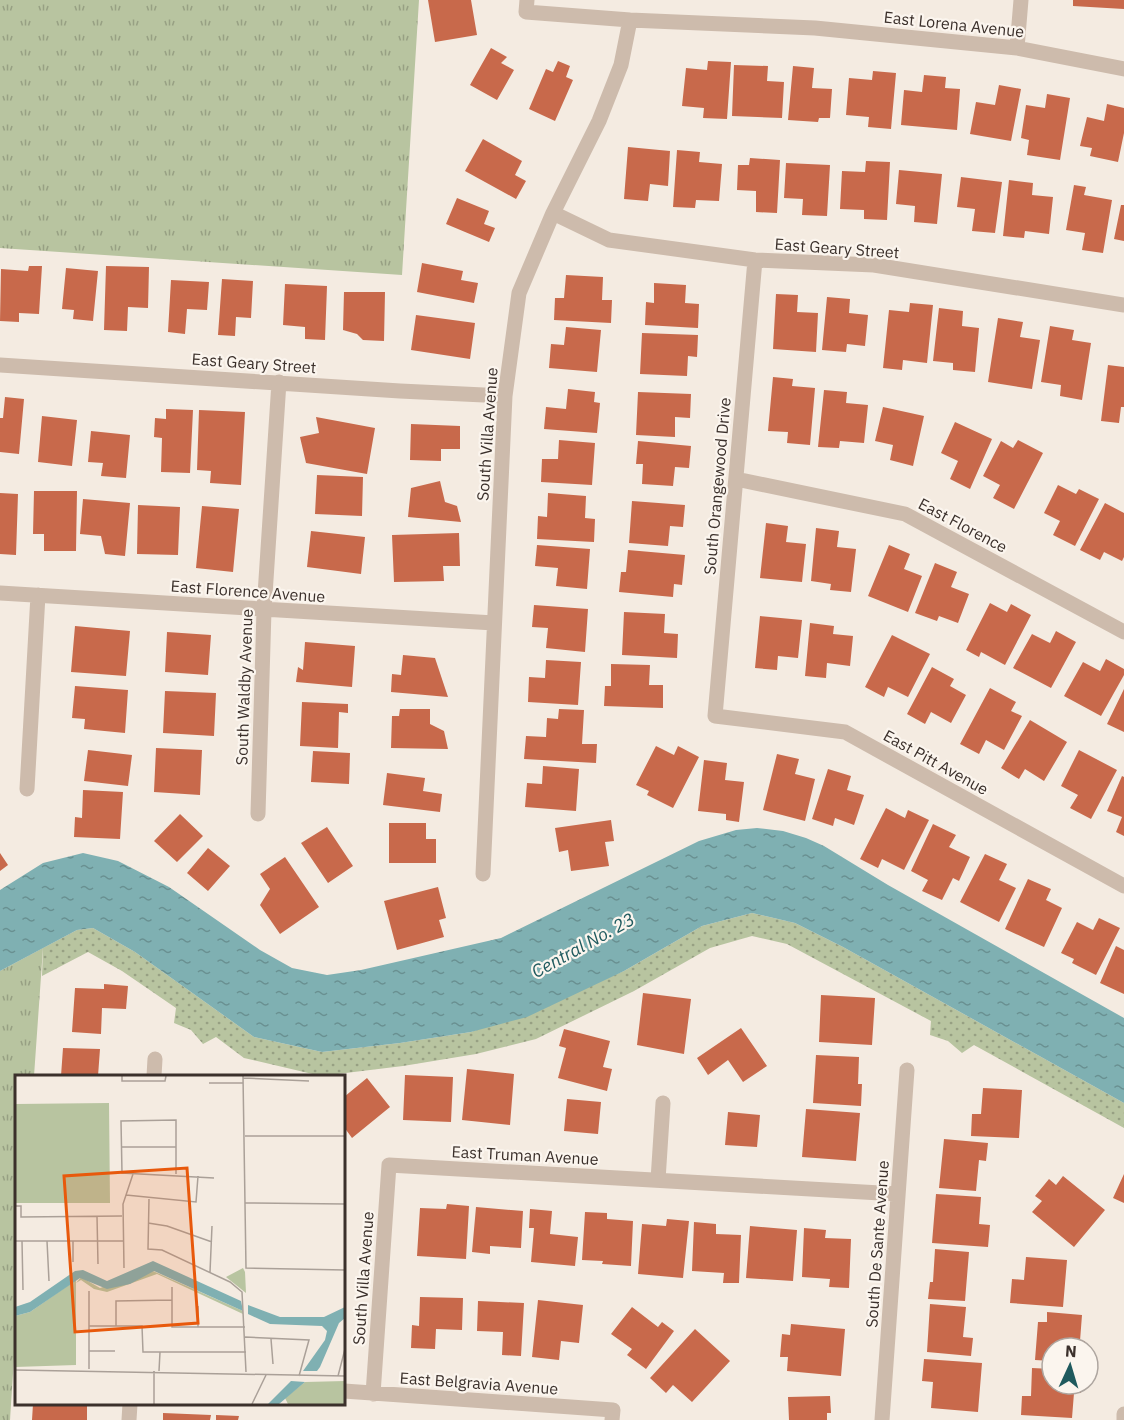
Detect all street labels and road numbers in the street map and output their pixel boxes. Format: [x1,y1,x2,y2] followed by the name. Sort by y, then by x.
[883,7,1025,41] street label: East Lorena Avenue
[774,234,900,262] street label: East Geary Street
[191,349,317,377] street label: East Geary Street
[472,366,502,502] street label: South Villa Avenue
[699,396,735,576] street label: South Orangewood Drive
[915,493,1011,557] street label: East Florence
[170,576,326,606] street label: East Florence Avenue
[231,608,257,766] street label: South Waldby Avenue
[880,725,992,799] street label: East Pitt Avenue
[451,1141,599,1169] street label: East Truman Avenue
[861,1160,893,1328] street label: South De Sante Avenue
[348,1210,378,1346] street label: South Villa Avenue
[399,1367,559,1399] street label: East Belgravia Avenue

